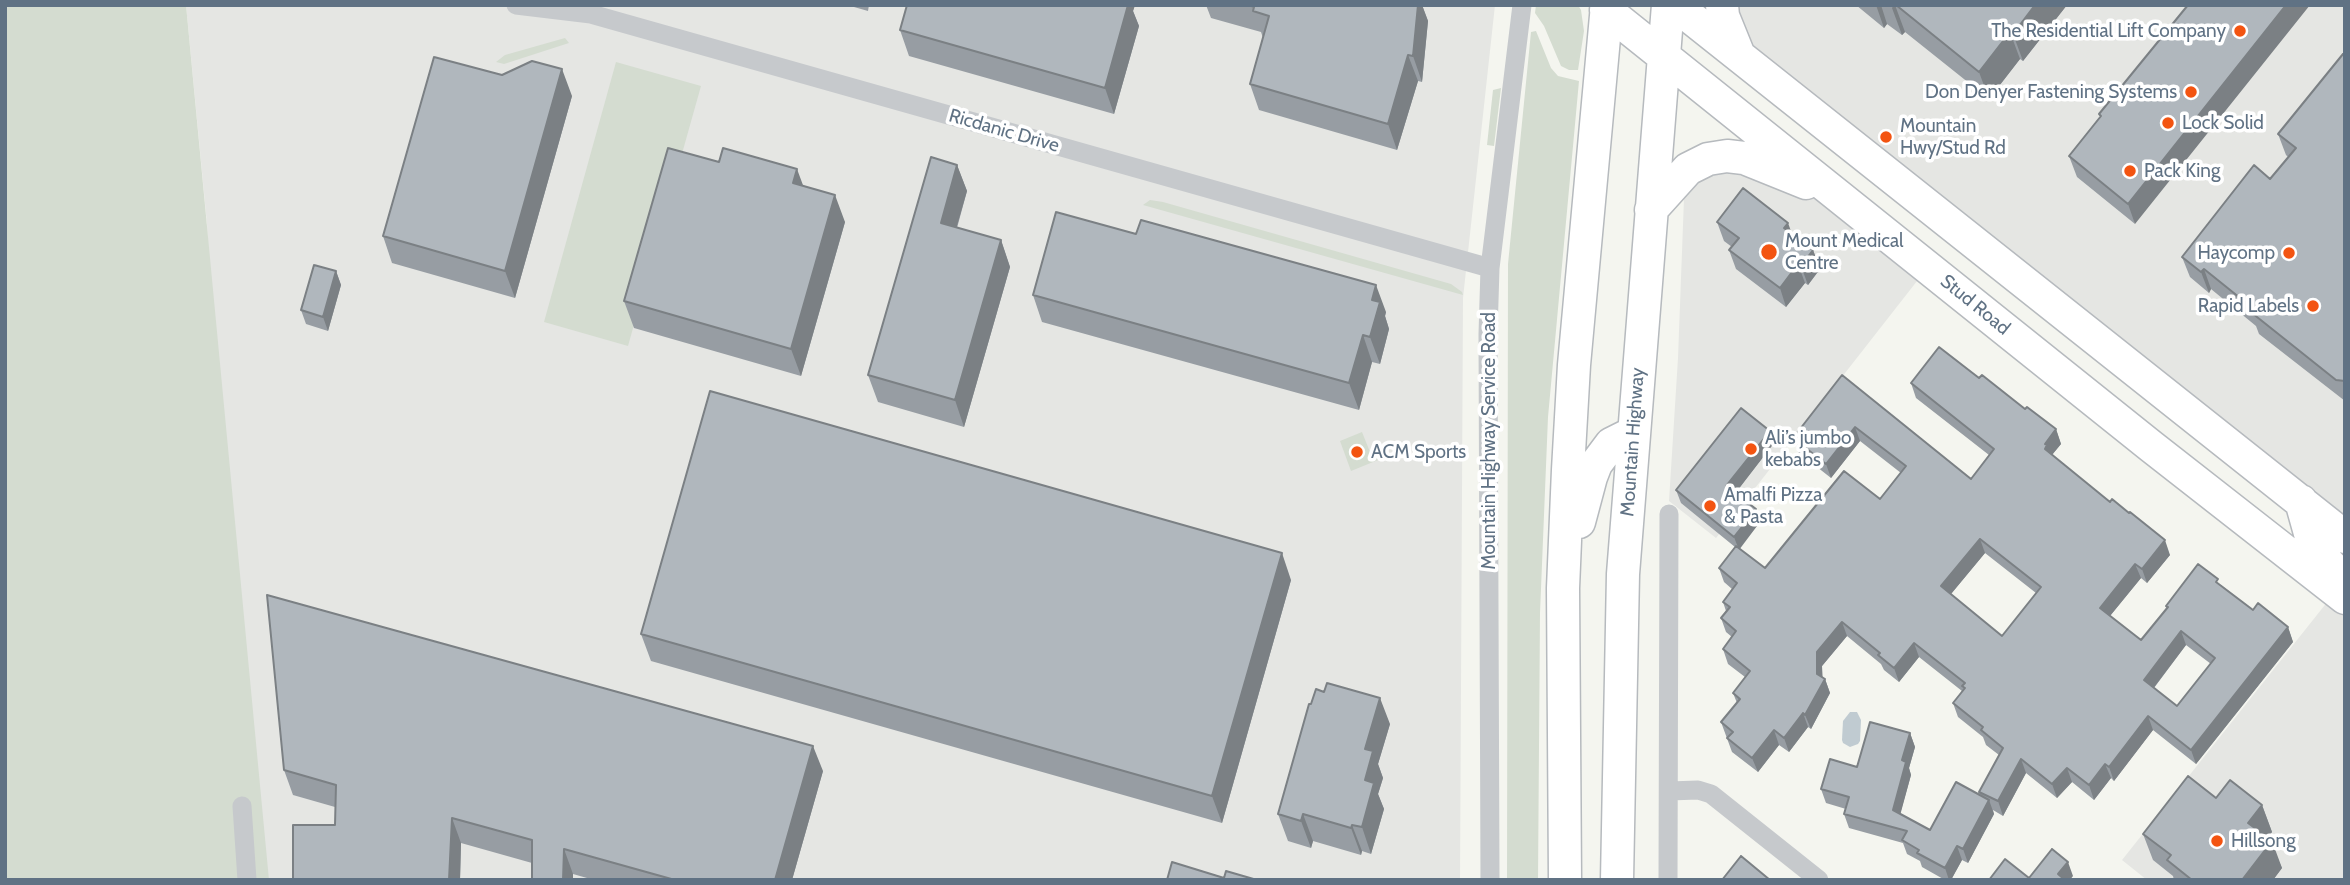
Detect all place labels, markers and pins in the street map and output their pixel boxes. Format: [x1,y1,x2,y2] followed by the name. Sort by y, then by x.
[1991,20,2226,42] place label: The Residential Lift Company
[2232,23,2248,39] marker: The Residential Lift Company
[1925,81,2177,103] place label: Don Denyer Fastening Systems
[2183,84,2199,100] marker: Don Denyer Fastening Systems
[2182,112,2264,134] place label: Lock Solid
[1900,115,2006,159] place label: Mountain Hwy/Stud Rd
[2160,115,2176,131] marker: Lock Solid
[1878,129,1894,145] marker: Mountain Hwy/Stud Rd
[2144,160,2220,182] place label: Pack King
[2122,163,2138,179] marker: Pack King
[1785,230,1903,274] place label: Mount Medical Centre
[1759,242,1779,262] marker: Mount Medical Centre
[2197,242,2275,264] place label: Haycomp
[2281,245,2297,261] marker: Haycomp
[2198,295,2299,317] place label: Rapid Labels
[2305,298,2321,314] marker: Rapid Labels
[1765,427,1851,471] place label: Ali’s jumbo kebabs
[1371,441,1466,463] place label: ACM Sports
[1743,441,1759,457] marker: Ali’s jumbo kebabs
[1349,444,1365,460] marker: ACM Sports
[1724,484,1822,528] place label: Amalfi Pizza & Pasta
[1702,498,1718,514] marker: Amalfi Pizza & Pasta
[2231,830,2296,852] place label: Hillsong
[2209,833,2225,849] marker: Hillsong

